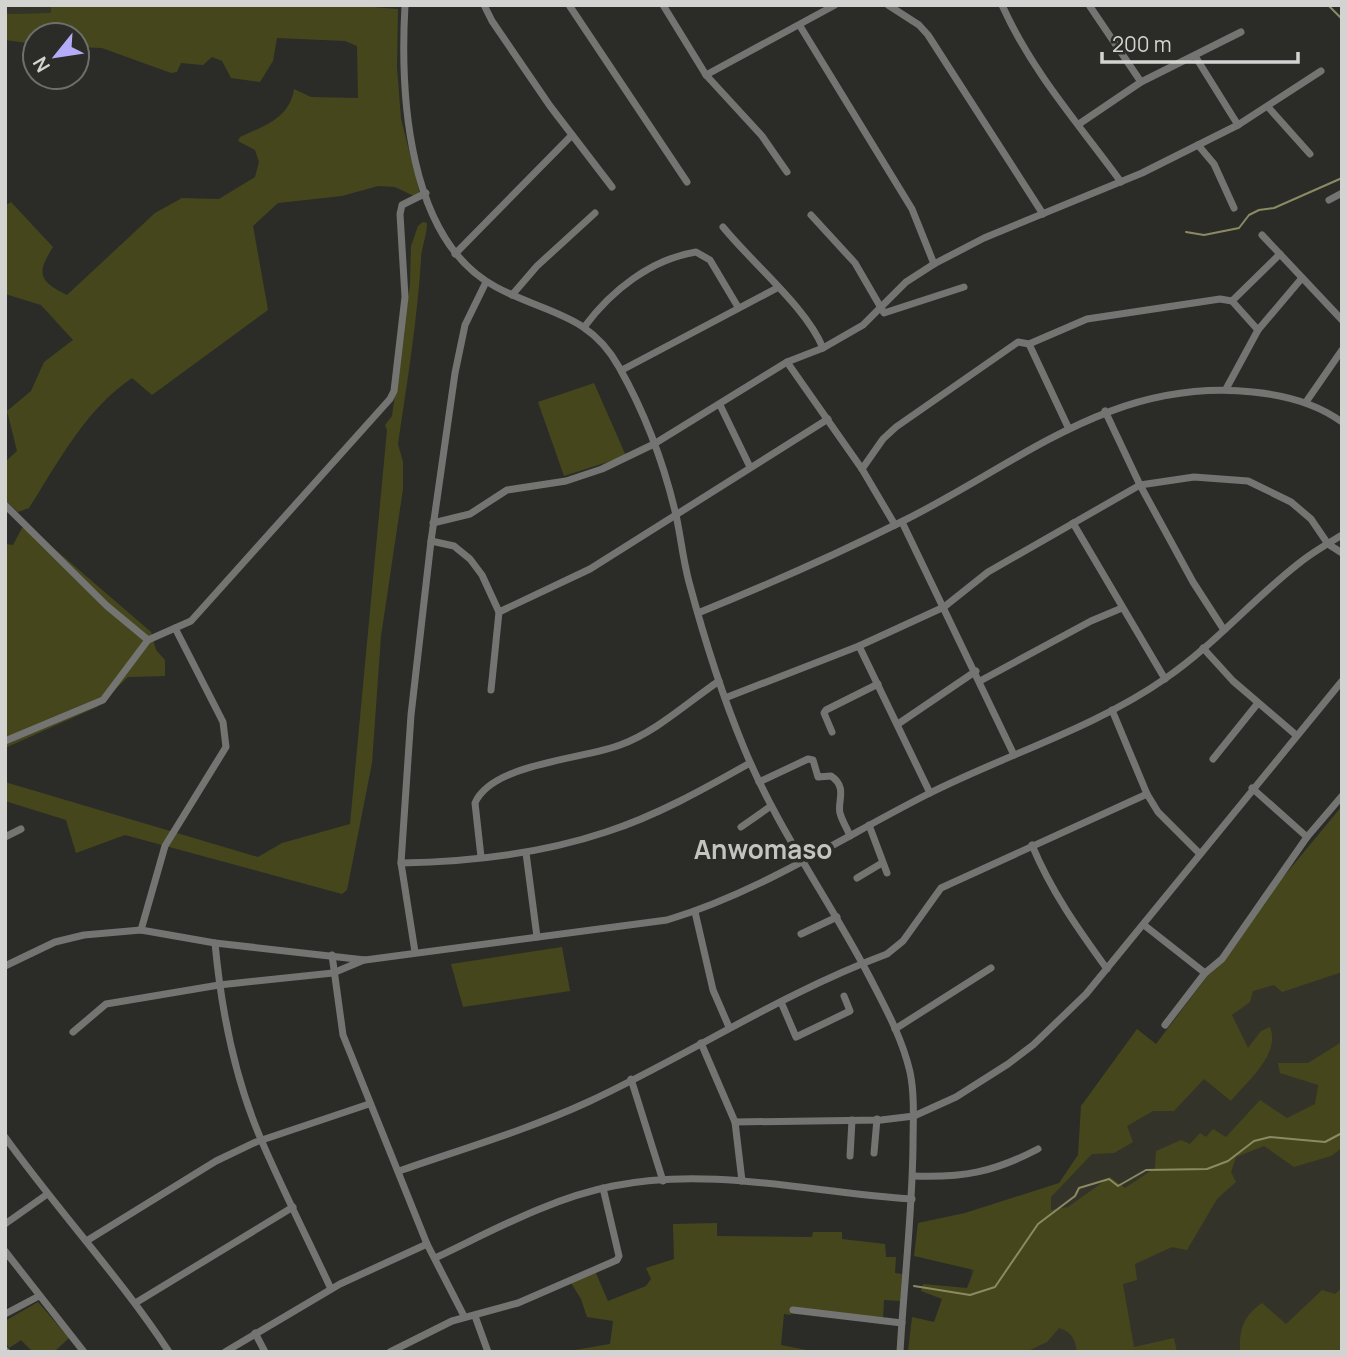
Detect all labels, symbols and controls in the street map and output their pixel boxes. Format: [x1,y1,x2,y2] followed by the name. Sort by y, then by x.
[21,21,91,91] north arrow
[1102,21,1298,65] scale bar
[1112,30,1172,58] text: 200 m
[27,52,56,77] text: N
[694,831,832,867] district label: Anwomaso

